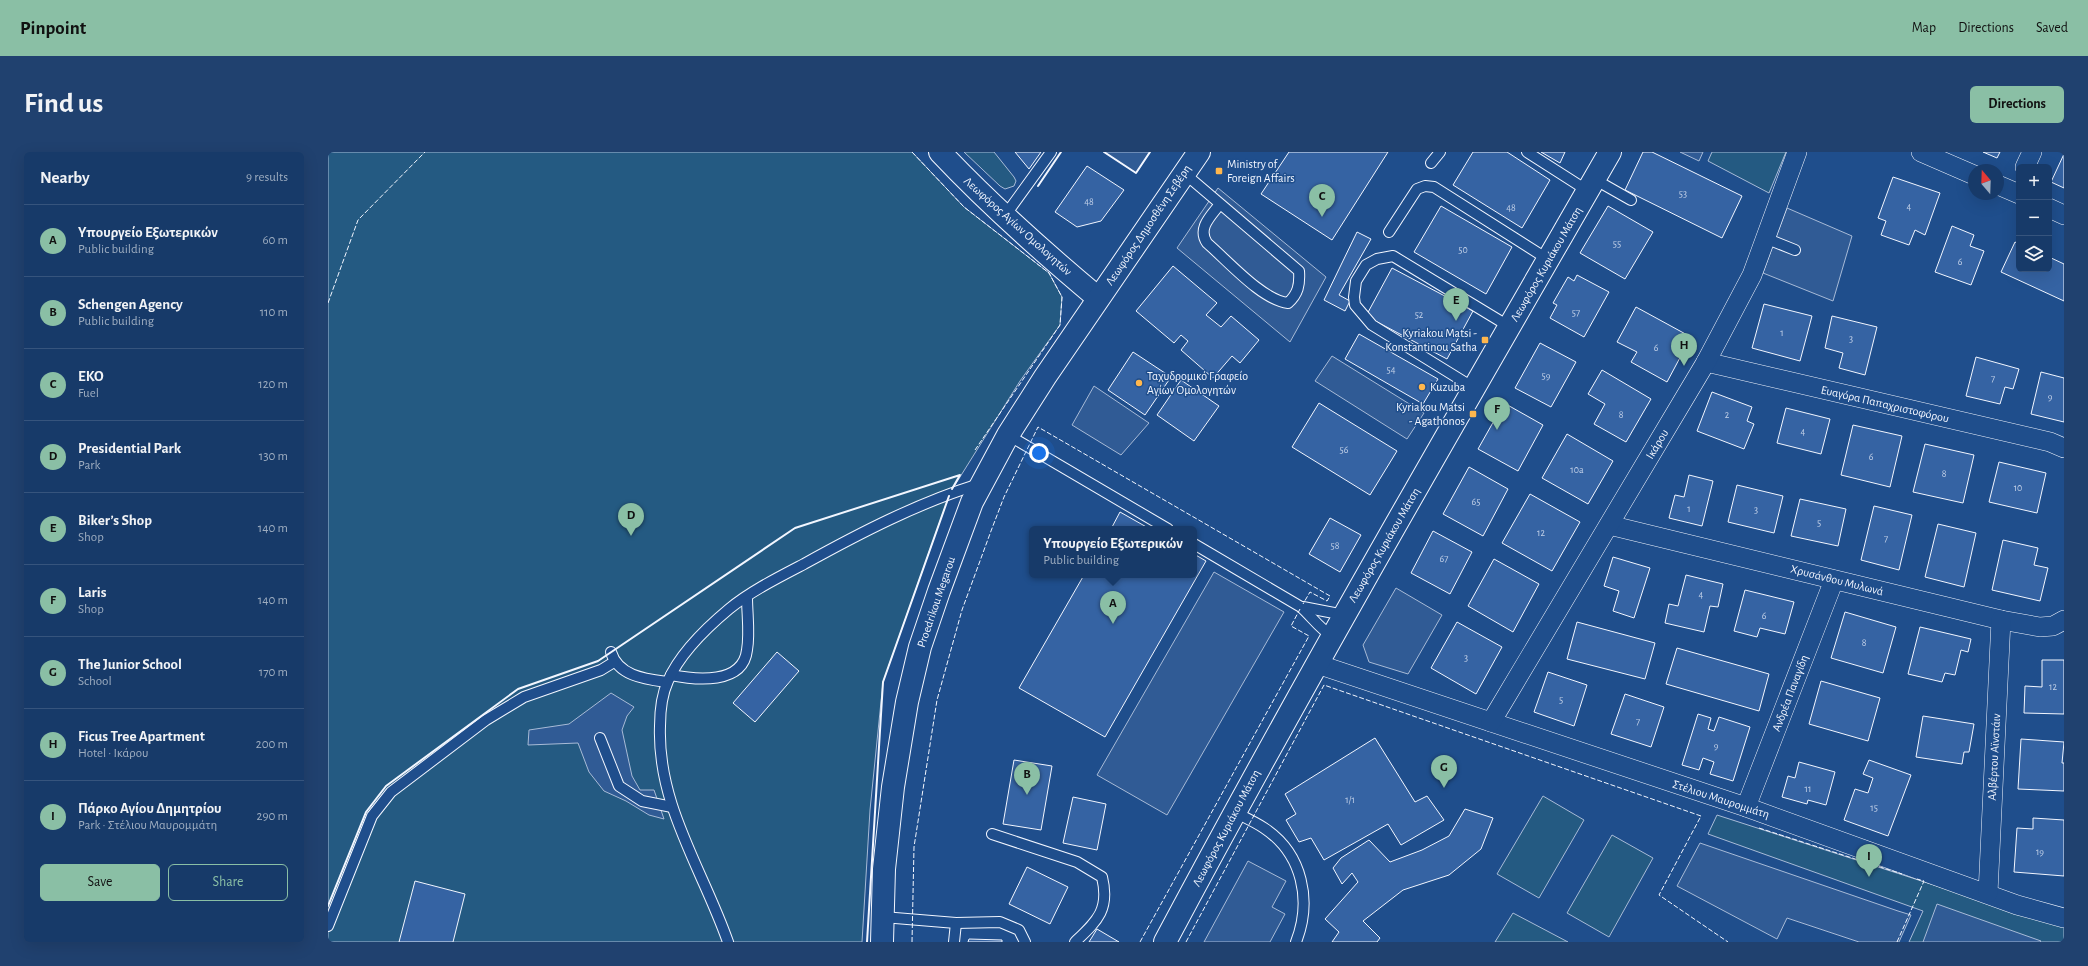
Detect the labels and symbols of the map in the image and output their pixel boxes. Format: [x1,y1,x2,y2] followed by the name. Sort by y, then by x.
[1227,158,1295,184] place label: Ministry of Foreign Affairs
[1103,163,1194,288] street label: Λεωφόρος Δημοσθένη Σεβέρη
[1968,164,2004,200] north arrow
[1214,166,1224,176] marker: Ministry of Foreign Affairs
[961,174,1074,278] street label: Λεωφόρος Αγίων Ομολογητών
[1309,184,1335,217] pin: C
[1679,189,1687,199] house number: 53
[1084,197,1094,207] house number: 48
[1907,202,1912,212] house number: 4
[1506,203,1516,213] house number: 48
[1508,205,1585,324] street label: Λεωφόρος Κυριάκου Μάτση
[1613,239,1621,249] house number: 55
[1458,245,1468,255] house number: 50
[1958,257,1963,267] house number: 6
[1443,288,1469,321] pin: E
[1572,308,1580,318] house number: 57
[1415,310,1424,320] house number: 52
[1385,327,1477,353] place label: Kyriakou Matsi - Konstantinou Satha
[1780,328,1784,338] house number: 1
[1671,333,1697,366] pin: H
[1849,334,1853,344] house number: 3
[1480,335,1490,345] marker: Kyriakou Matsi - Konstantinou Satha
[1654,343,1659,353] house number: 6
[1387,365,1396,375] house number: 54
[1147,370,1248,396] place label: Ταχυδρομικό Γραφείο Αγίων Ομολογητών
[1542,371,1551,381] house number: 59
[1991,374,1995,384] house number: 7
[1134,378,1144,388] marker: Ταχυδρομικό Γραφείο Αγίων Ομολογητών
[1430,381,1466,393] place label: Kuzuba
[1417,382,1427,392] marker: Kuzuba
[1820,383,1950,425] street label: Ευαγόρα Παπαχριστοφόρου
[2048,392,2053,402] house number: 9
[1484,397,1510,430] pin: F
[1396,401,1465,427] place label: Kyriakou Matsi - Agathonos
[1468,409,1478,419] marker: Kyriakou Matsi - Agathonos
[1619,410,1624,420] house number: 8
[1725,410,1730,420] house number: 2
[1644,427,1671,461] street label: Ικάρου
[1801,427,1806,437] house number: 4
[1029,443,1049,463] your location
[1340,445,1349,455] house number: 56
[1869,452,1874,462] house number: 6
[1570,465,1584,475] house number: 10a
[1942,469,1947,479] house number: 8
[2014,483,2022,493] house number: 10
[1346,486,1423,605] street label: Λεωφόρος Κυριάκου Μάτση
[1472,497,1480,507] house number: 65
[618,503,644,536] pin: D
[1687,504,1691,514] house number: 1
[1754,505,1758,515] house number: 3
[1817,518,1821,528] house number: 5
[1537,528,1545,538] house number: 12
[1884,534,1888,544] house number: 7
[1331,541,1340,551] house number: 58
[1440,554,1448,564] house number: 67
[915,555,957,649] street label: Proedrikou Megarou
[1789,563,1885,597] street label: Χρυσάνθου Μυλωνά
[1699,590,1704,600] house number: 4
[1100,591,1126,624] pin: A
[1762,611,1767,621] house number: 6
[1862,638,1867,648] house number: 8
[1464,653,1468,663] house number: 3
[1770,653,1810,733] street label: Ανδρέα Παναγίδη
[2049,682,2057,692] house number: 12
[1559,695,1563,705] house number: 5
[1986,713,2002,801] street label: Αλβέρτου Αϊνστάιν
[1636,717,1640,727] house number: 7
[1714,741,1719,751] house number: 9
[1431,755,1457,788] pin: G
[1014,762,1040,795] pin: B
[1190,768,1263,889] street label: Λεωφόρος Κυριάκου Μάτση
[1671,778,1771,820] street label: Στέλιου Μαυρομμάτη
[1805,784,1811,794] house number: 11
[1345,795,1355,805] house number: 1/1
[1870,803,1878,813] house number: 15
[1856,844,1882,877] pin: I
[2036,847,2044,857] house number: 19

